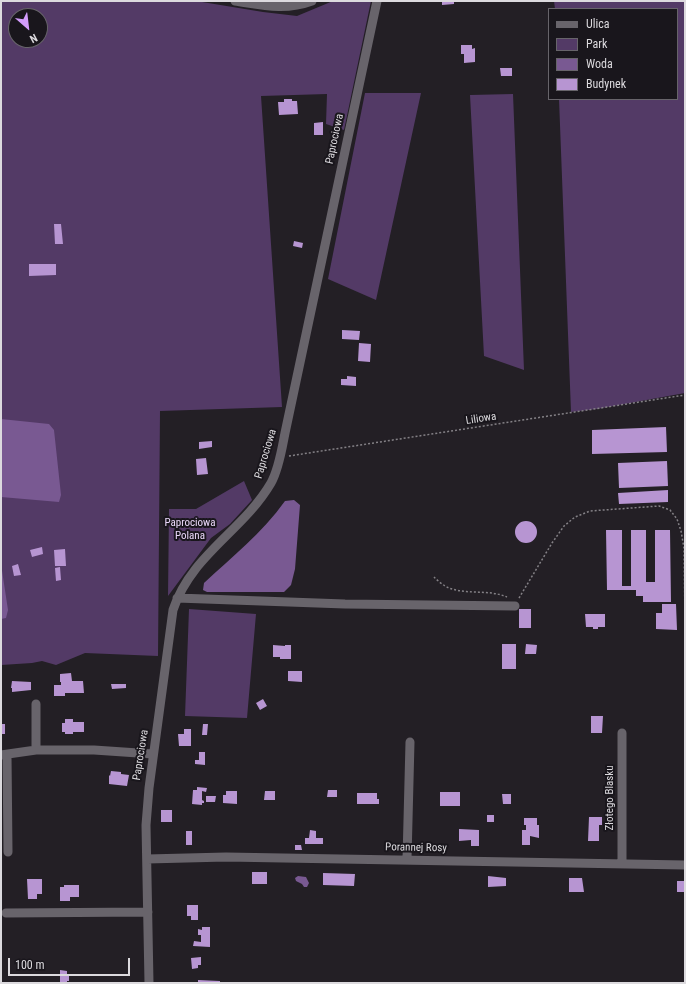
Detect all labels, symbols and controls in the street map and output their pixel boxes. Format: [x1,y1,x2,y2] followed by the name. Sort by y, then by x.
[8,8,48,48] north arrow
[548,8,678,100] legend
[586,17,610,31] text: Ulica
[27,31,39,45] text: N
[586,37,607,51] text: Park
[586,57,613,71] text: Woda
[586,77,626,91] text: Budynek
[323,113,347,165] street label: Paprociowa
[465,410,497,428] street label: Liliowa
[252,428,280,480] street label: Paprociowa
[164,516,216,542] park label: Paprociowa Polana
[130,729,152,781] street label: Paprociowa
[603,765,617,831] street label: Złotego Blasku
[385,841,447,855] street label: Porannej Rosy
[10,950,132,976] scale bar
[15,958,45,972] text: 100 m

